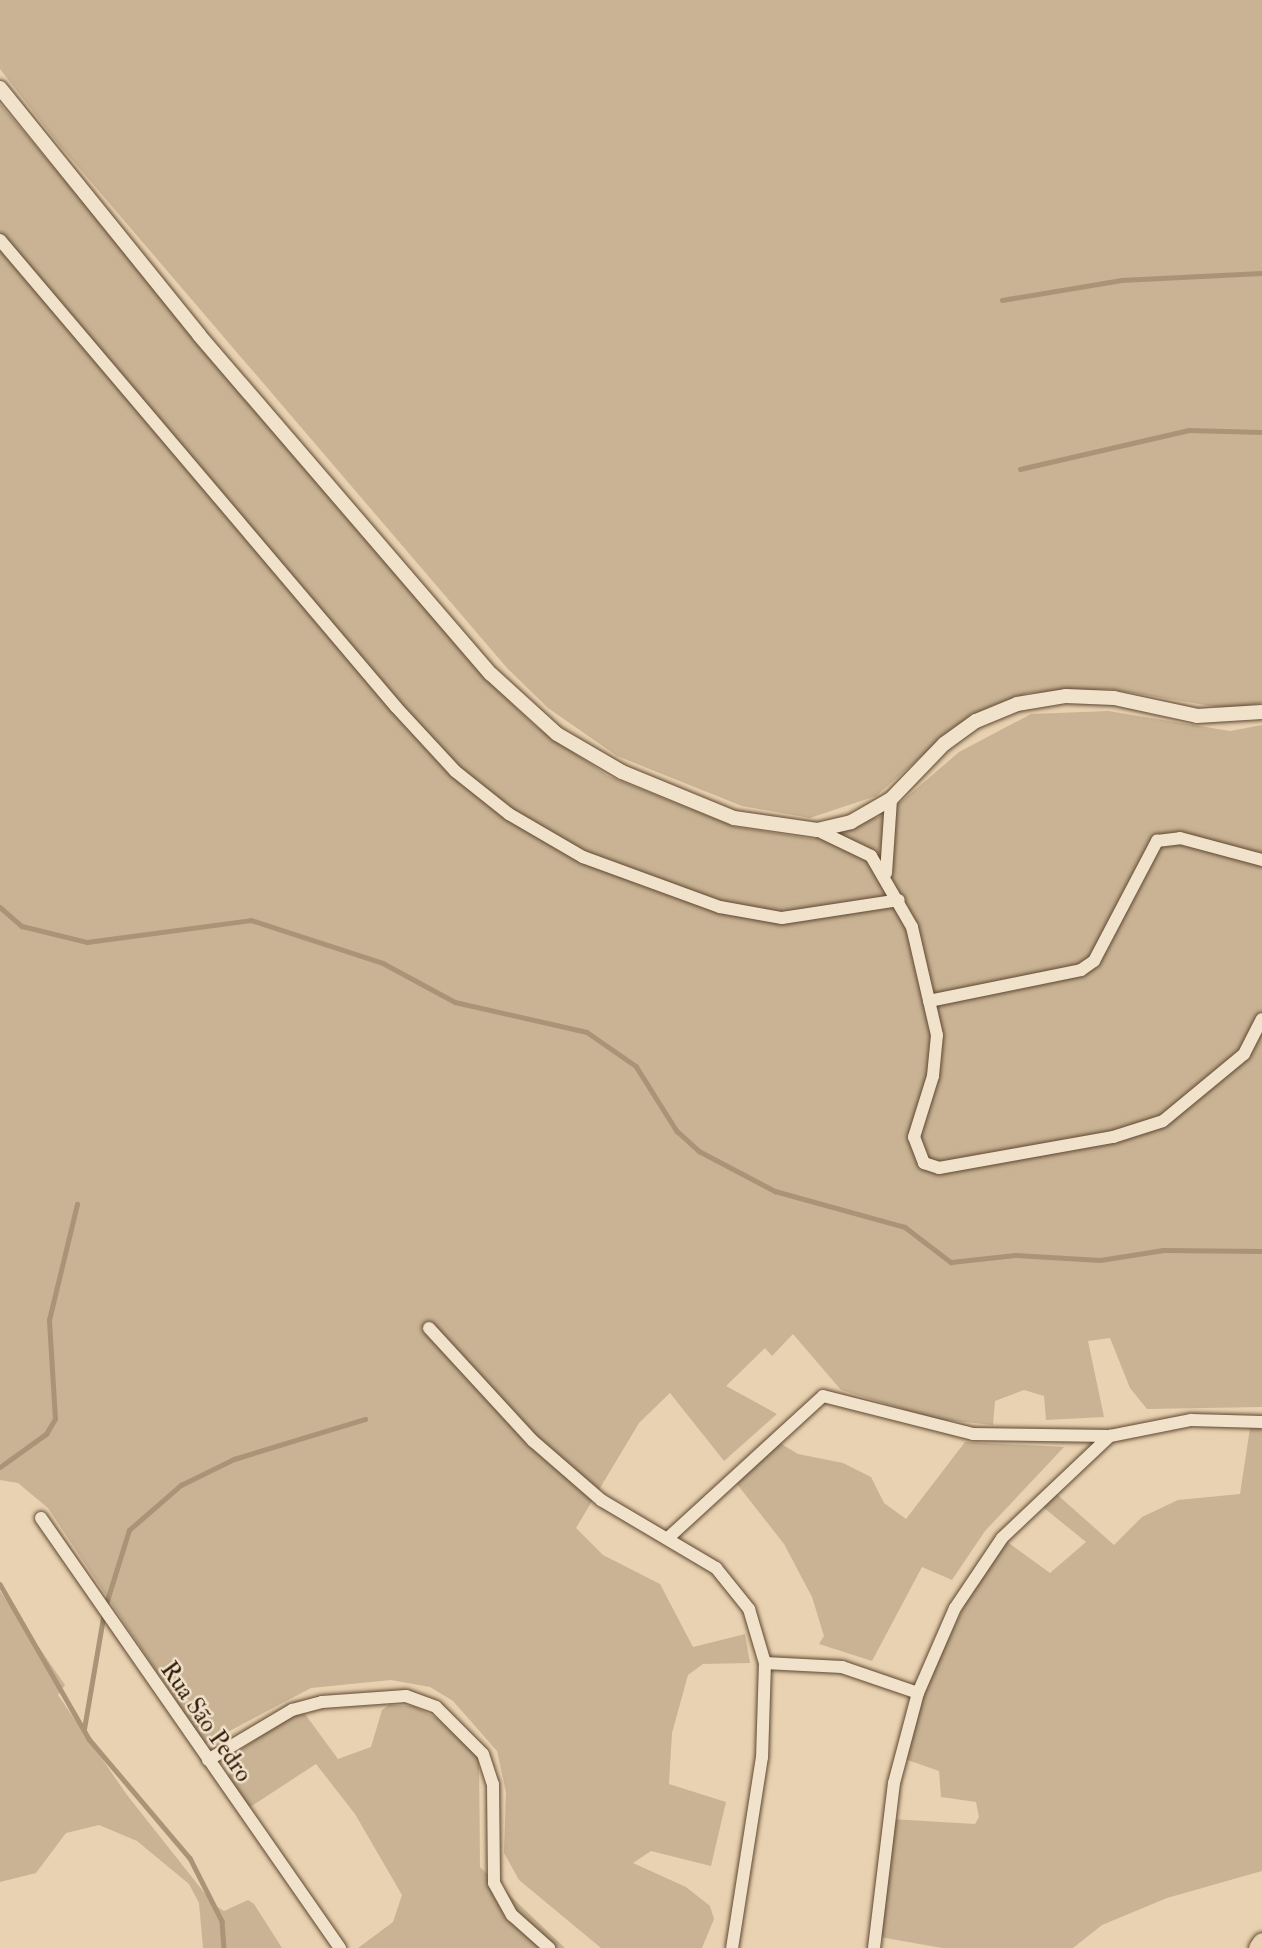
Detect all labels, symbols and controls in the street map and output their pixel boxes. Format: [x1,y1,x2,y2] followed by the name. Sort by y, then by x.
[154,1656,258,1788] street label: Rua São Pedro

